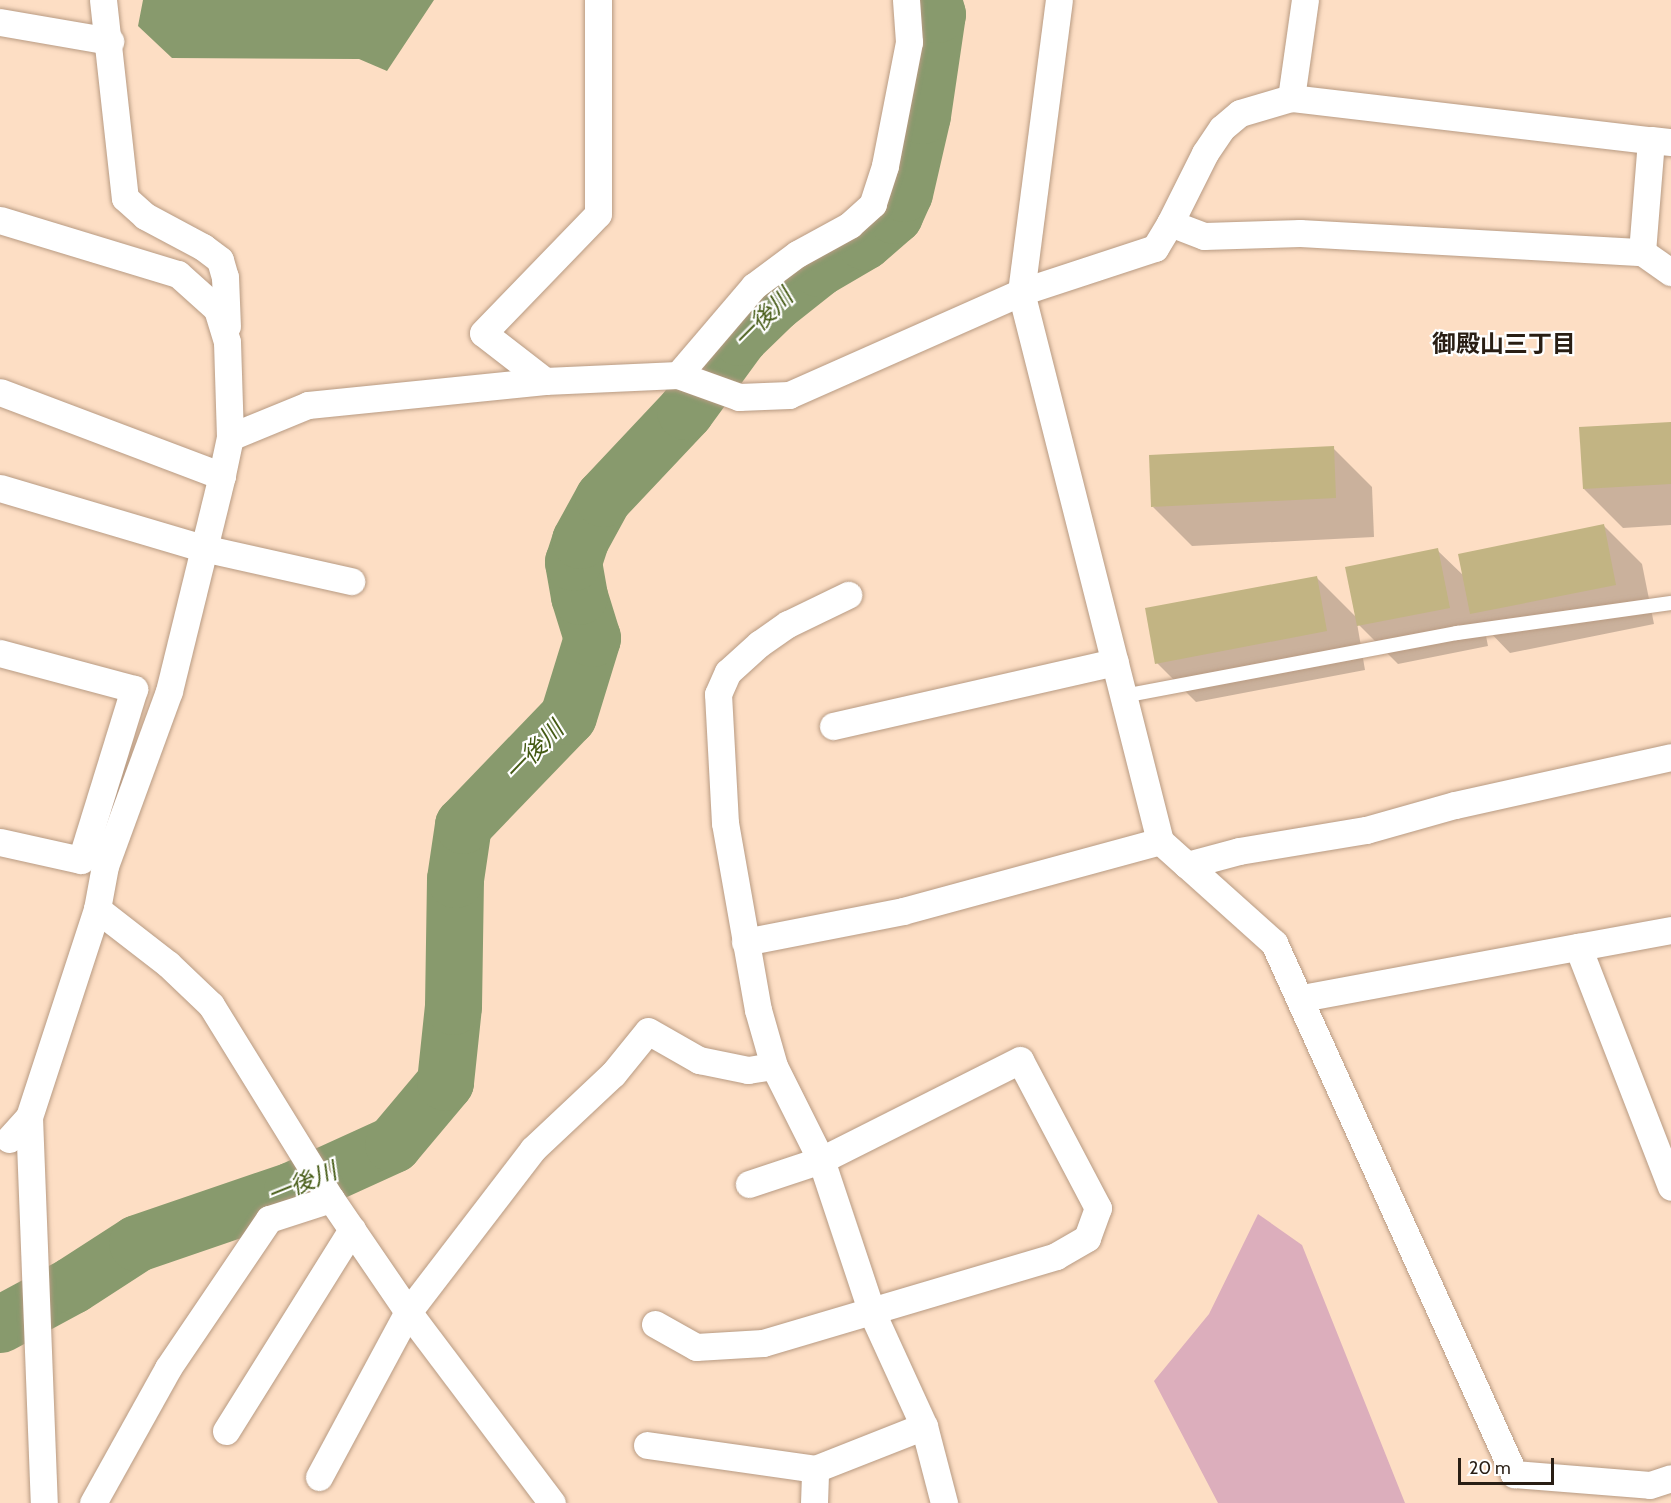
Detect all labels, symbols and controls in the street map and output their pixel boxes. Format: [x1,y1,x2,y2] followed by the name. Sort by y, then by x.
[727,282,799,354] water label: 一後川
[1432,330,1576,358] district label: 御殿山三丁目
[499,715,569,787] water label: 一後川
[263,1156,341,1210] water label: 一後川
[1461,1446,1557,1484] scale bar
[1469,1457,1511,1479] text: 20 m

